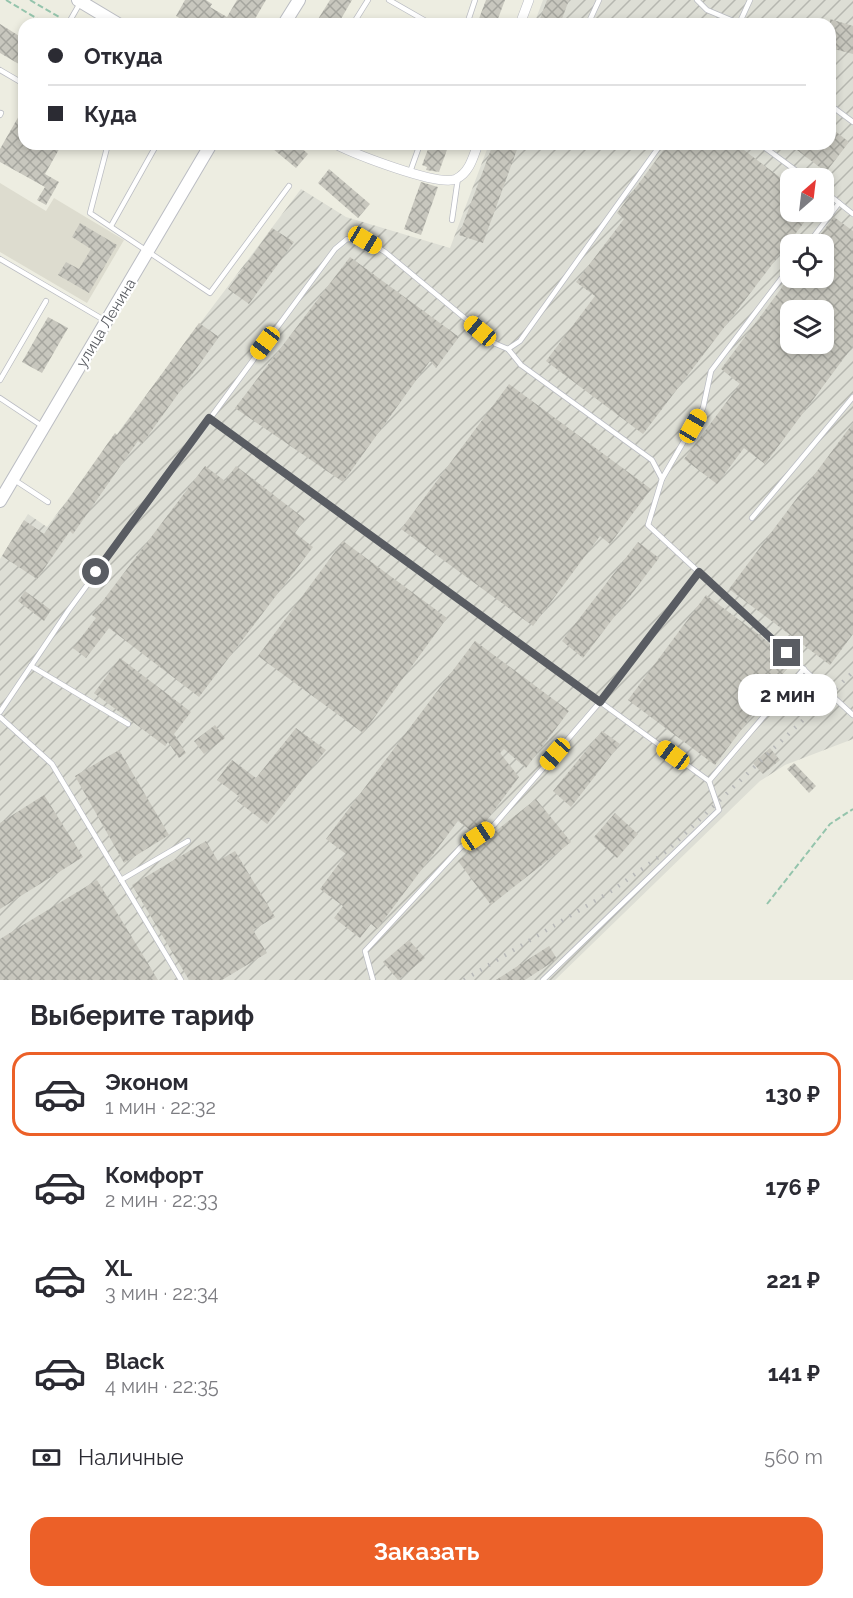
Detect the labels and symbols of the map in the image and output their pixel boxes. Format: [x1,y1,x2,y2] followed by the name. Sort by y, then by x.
[780,168,834,222] north arrow
[345,223,385,257] car
[72,275,140,371] street label: улица Ленина
[460,313,500,349] car
[247,323,283,363] car
[676,406,710,446] car
[82,558,109,585] route start
[773,639,800,666] route end
[738,674,836,716] callout: 2 мин
[536,735,574,773] car
[653,737,693,773] car
[458,818,498,854] car

